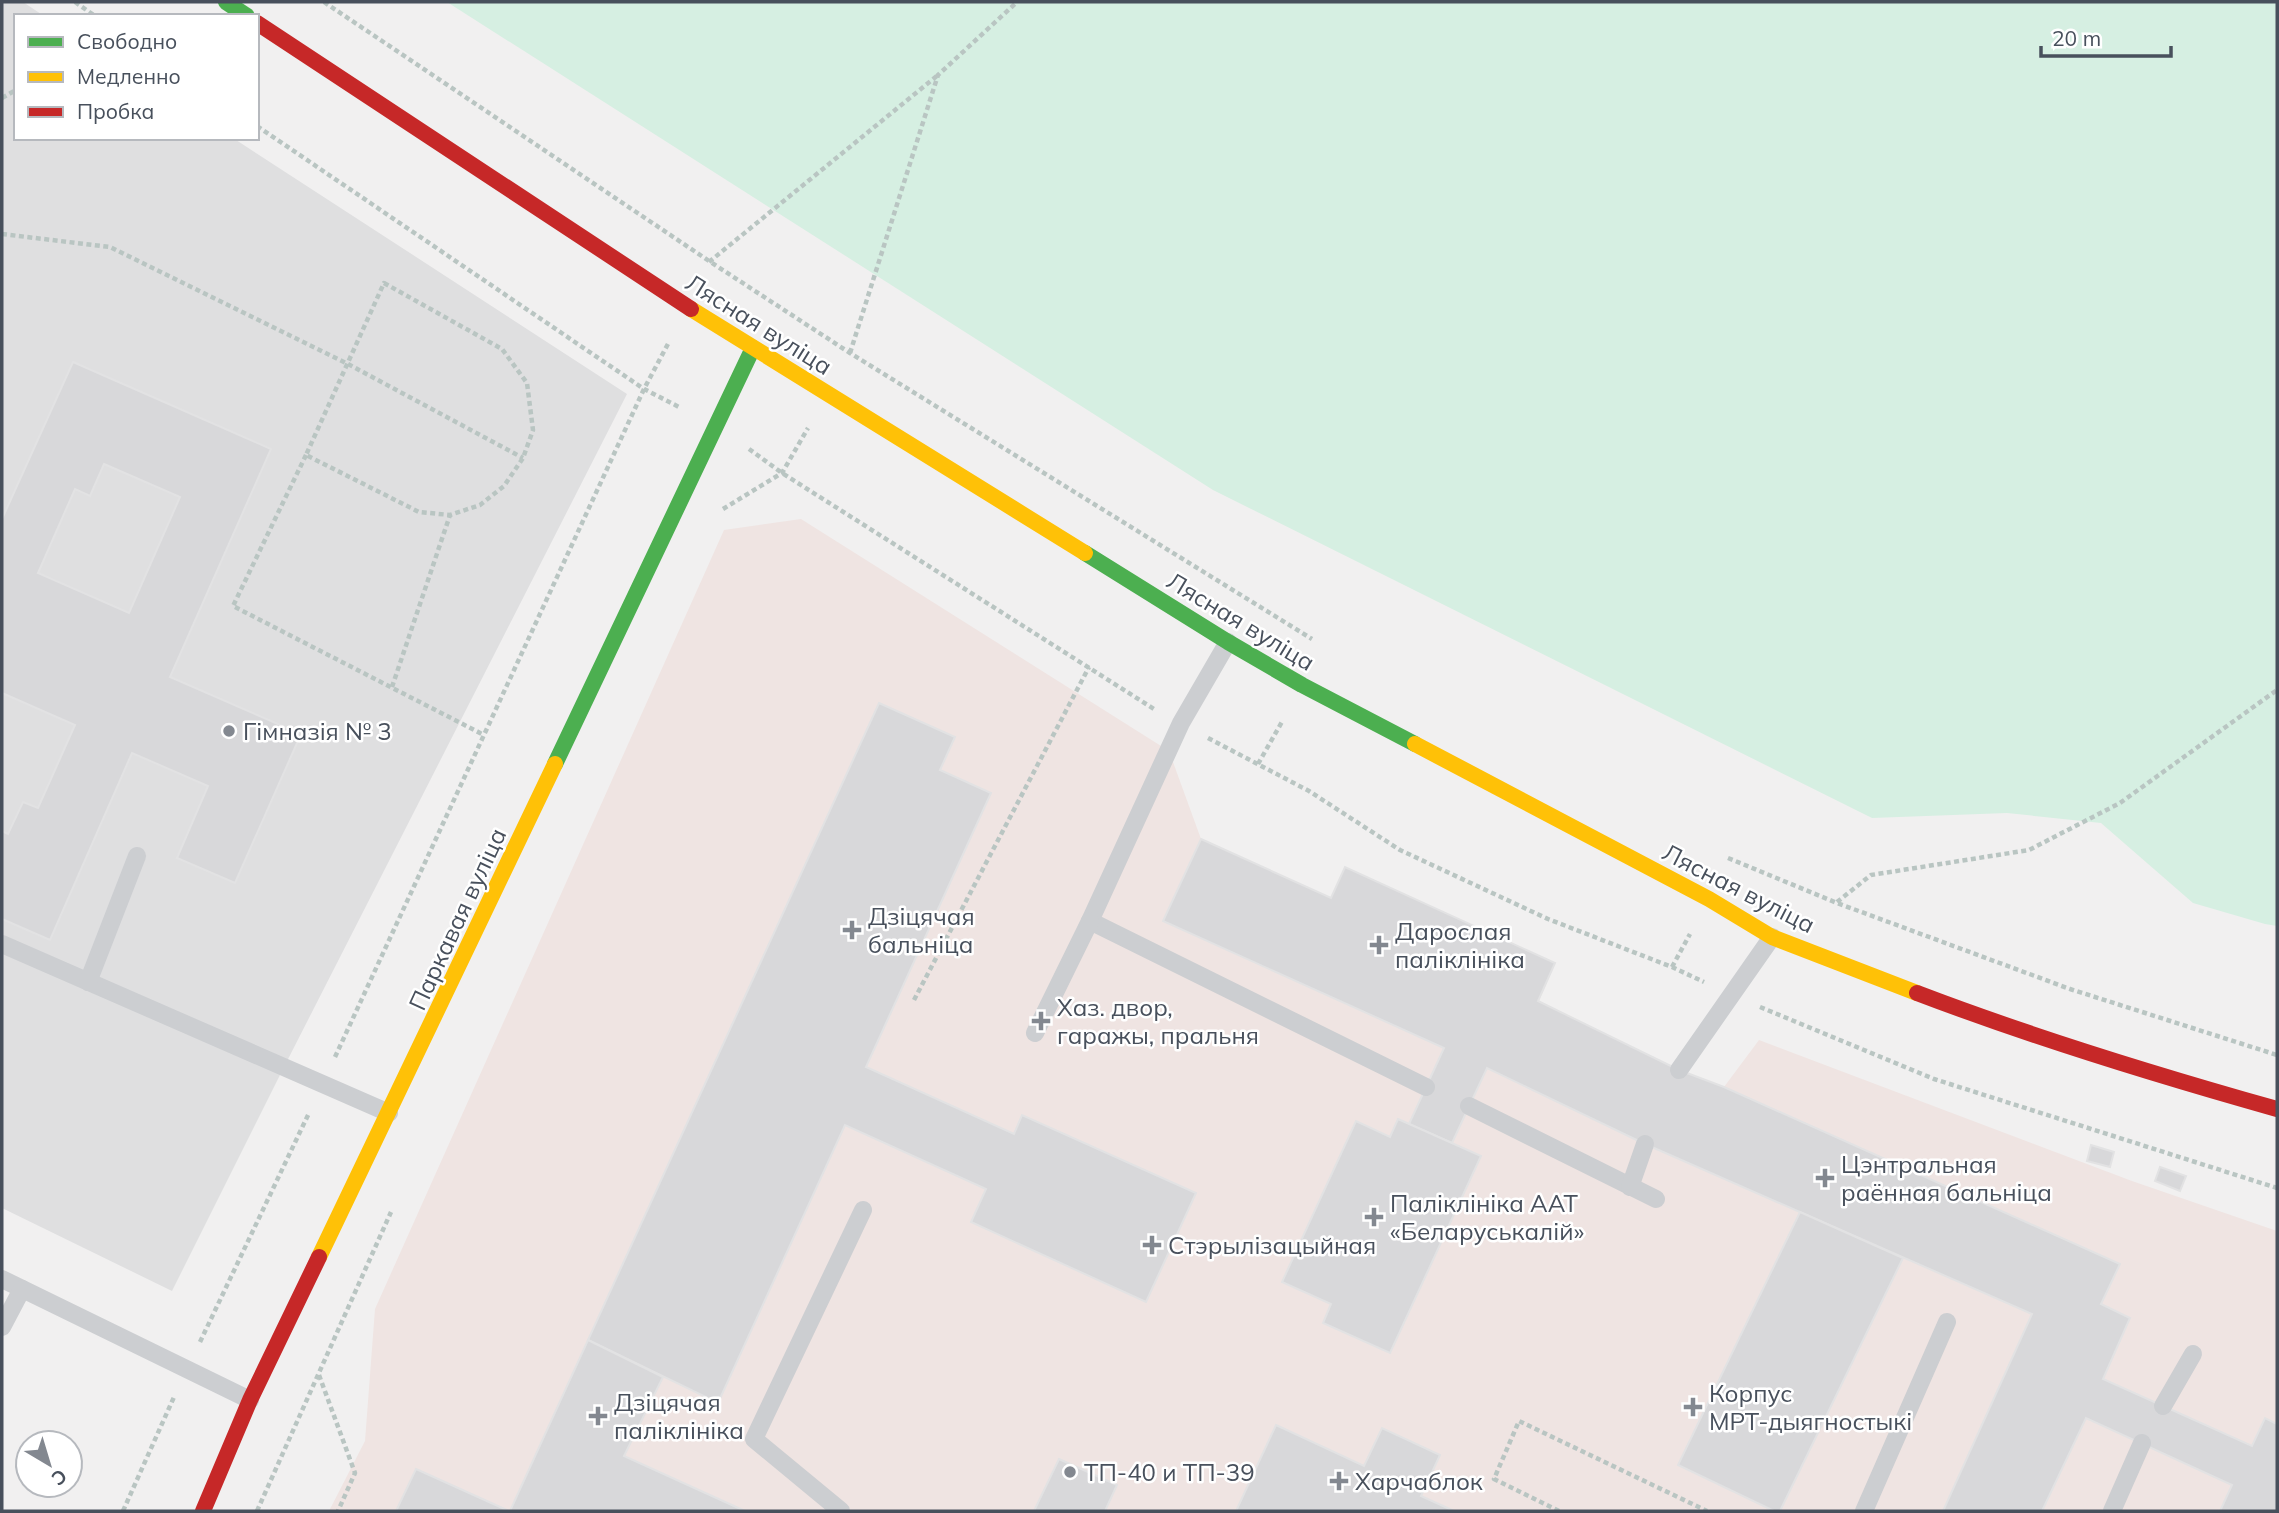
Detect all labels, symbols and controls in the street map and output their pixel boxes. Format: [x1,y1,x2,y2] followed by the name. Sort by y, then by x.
[14,14,259,140] legend
[2041,14,2170,58] scale bar
[2052,25,2101,51] text: 20 m
[77,28,177,54] text: Свободно
[77,63,181,89] text: Медленно
[77,98,154,124] text: Пробка
[680,267,838,381] street label: Лясная вуліца
[1162,565,1320,677] street label: Лясная вуліца
[243,716,392,746] place label: Гімназія № 3
[221,723,237,739] marker: Гімназія № 3
[402,823,512,1015] street label: Паркавая вуліца
[1658,837,1820,939] street label: Лясная вуліца
[868,901,975,959] place label: Дзіцячая бальніца
[1395,916,1525,974] place label: Дарослая паліклініка
[842,920,862,940] marker: Дзіцячая бальніца
[1369,935,1389,955] marker: Дарослая паліклініка
[1057,992,1259,1050] place label: Хаз. двор, гаражы, пральня
[1031,1011,1051,1031] marker: Хаз. двор, гаражы, пральня
[1841,1149,2052,1207] place label: Цэнтральная раённая бальніца
[1815,1168,1835,1188] marker: Цэнтральная раённая бальніца
[1390,1188,1584,1246] place label: Паліклініка ААТ «Беларуськалій»
[1364,1207,1384,1227] marker: Паліклініка ААТ «Беларуськалій»
[1168,1230,1376,1260] place label: Стэрылізацыйная
[1142,1235,1162,1255] marker: Стэрылізацыйная
[1709,1378,1912,1436] place label: Корпус МРТ-дыягностыкі
[614,1387,744,1445] place label: Дзіцячая паліклініка
[1683,1397,1703,1417] marker: Корпус МРТ-дыягностыкі
[588,1406,608,1426] marker: Дзіцячая паліклініка
[14,1429,84,1499] north arrow
[1084,1457,1255,1487] place label: ТП-40 и ТП-39
[47,1464,72,1491] text: С
[1062,1464,1078,1480] marker: ТП-40 и ТП-39
[1355,1466,1483,1496] place label: Харчаблок
[1329,1471,1349,1491] marker: Харчаблок

